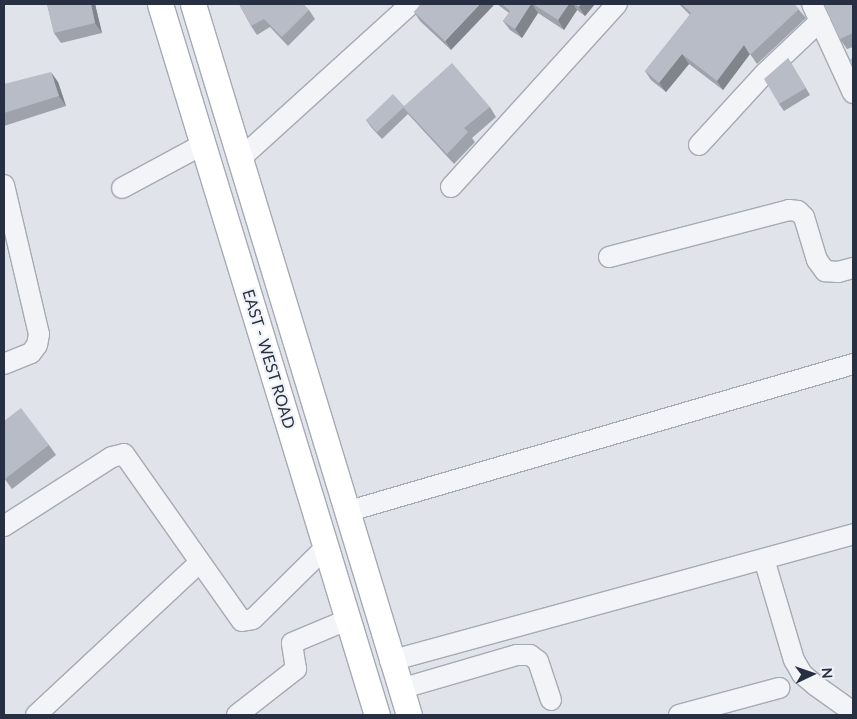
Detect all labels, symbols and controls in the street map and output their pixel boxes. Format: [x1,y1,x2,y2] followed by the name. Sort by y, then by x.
[239,286,299,432] street label: EAST - WEST ROAD
[787,649,837,699] north arrow
[819,667,836,679] text: N

